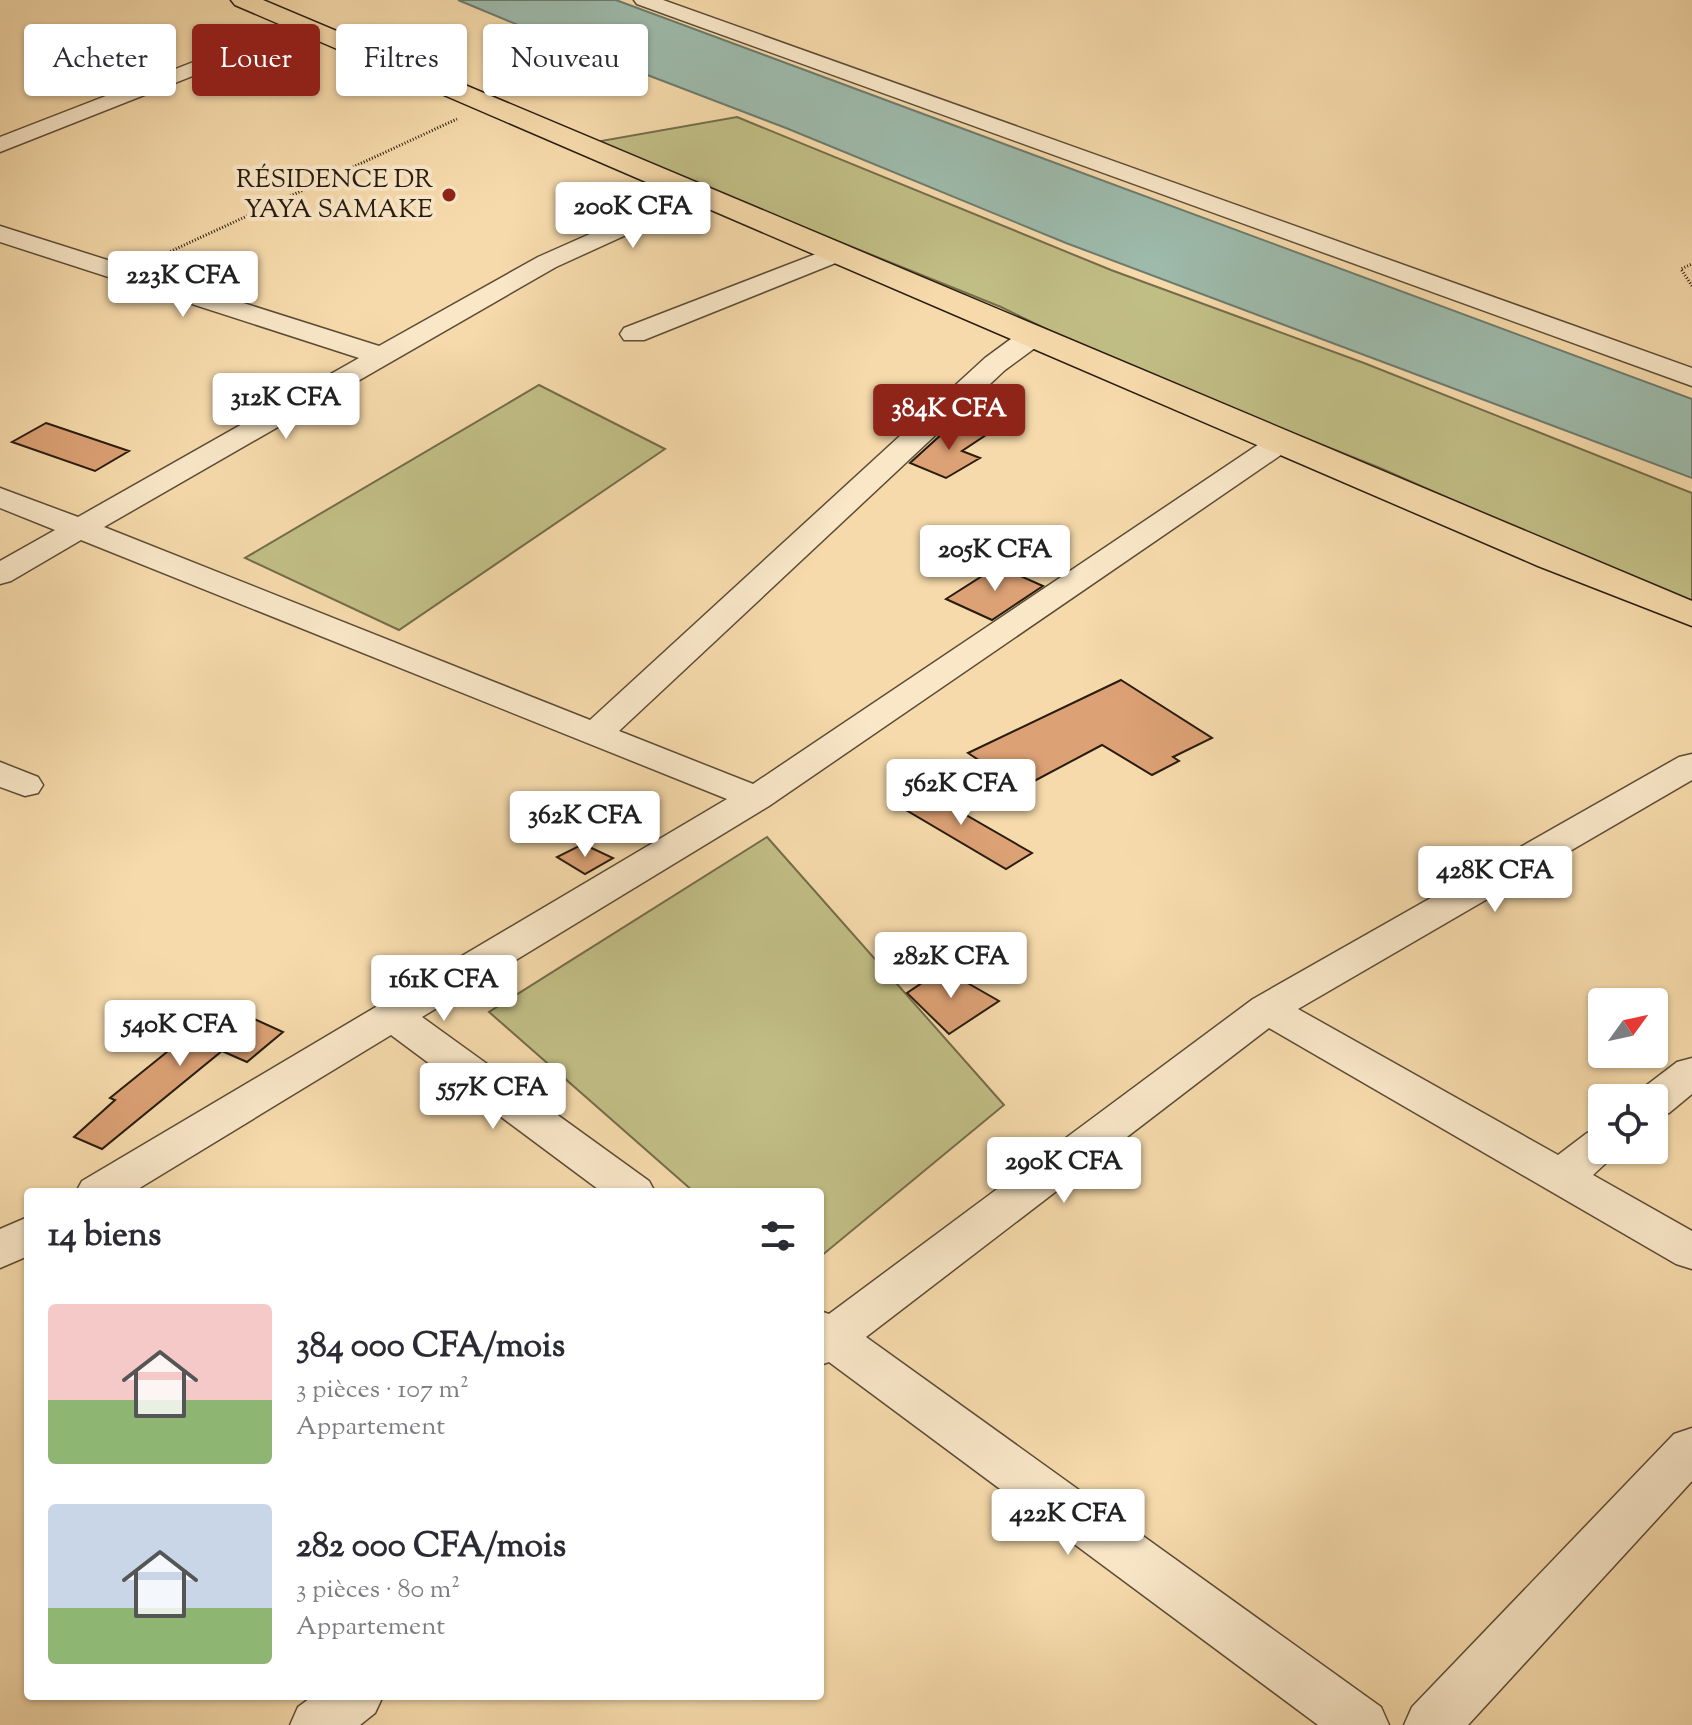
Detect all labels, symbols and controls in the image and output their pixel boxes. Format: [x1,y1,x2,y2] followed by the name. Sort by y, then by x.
[24,24,176,96] chip: Acheter
[192,24,320,96] chip: Louer
[336,24,467,96] chip: Filtres
[483,24,648,96] chip: Nouveau
[236,162,433,229] place label: RÉSIDENCE DR YAYA SAMAKE
[550,182,716,250] pin: 200K CFA
[440,186,458,204] marker: RÉSIDENCE DR YAYA SAMAKE
[573,189,693,226] text: 200K CFA
[100,251,266,319] pin: 223K CFA
[126,258,240,295] text: 223K CFA
[203,373,369,441] pin: 312K CFA
[231,380,341,417] text: 312K CFA
[866,384,1032,452] pin: 384K CFA
[891,391,1007,428] text: 384K CFA
[912,525,1078,593] pin: 205K CFA
[938,532,1052,569] text: 205K CFA
[878,759,1044,827] pin: 562K CFA
[904,766,1018,803] text: 562K CFA
[502,791,668,859] pin: 362K CFA
[528,798,642,835] text: 362K CFA
[1412,846,1578,914] pin: 428K CFA
[1436,853,1554,890] text: 428K CFA
[868,932,1034,1000] pin: 282K CFA
[893,939,1009,976] text: 282K CFA
[361,955,527,1023] pin: 161K CFA
[389,962,499,999] text: 161K CFA
[1588,988,1668,1068] north arrow
[1588,988,1668,1164] map controls
[97,1000,263,1068] pin: 540K CFA
[123,1007,237,1044] text: 540K CFA
[410,1063,576,1131] pin: 557K CFA
[438,1070,548,1107] text: 557K CFA
[1588,1084,1668,1164] button: locate
[981,1137,1147,1205] pin: 290K CFA
[1005,1144,1123,1181] text: 290K CFA
[48,1212,161,1261] text: 14 biens
[756,1214,800,1258] icon: filters
[296,1323,565,1372] text: 384 000 CFA/mois
[112,1336,208,1432] icon: home
[296,1372,469,1409] text: 3 pièces · 107 m²
[296,1409,445,1446] text: Appartement
[985,1489,1151,1557] pin: 422K CFA
[1010,1496,1126,1533] text: 422K CFA
[296,1523,566,1572] text: 282 000 CFA/mois
[112,1536,208,1632] icon: home
[296,1572,460,1609] text: 3 pièces · 80 m²
[296,1609,445,1646] text: Appartement

